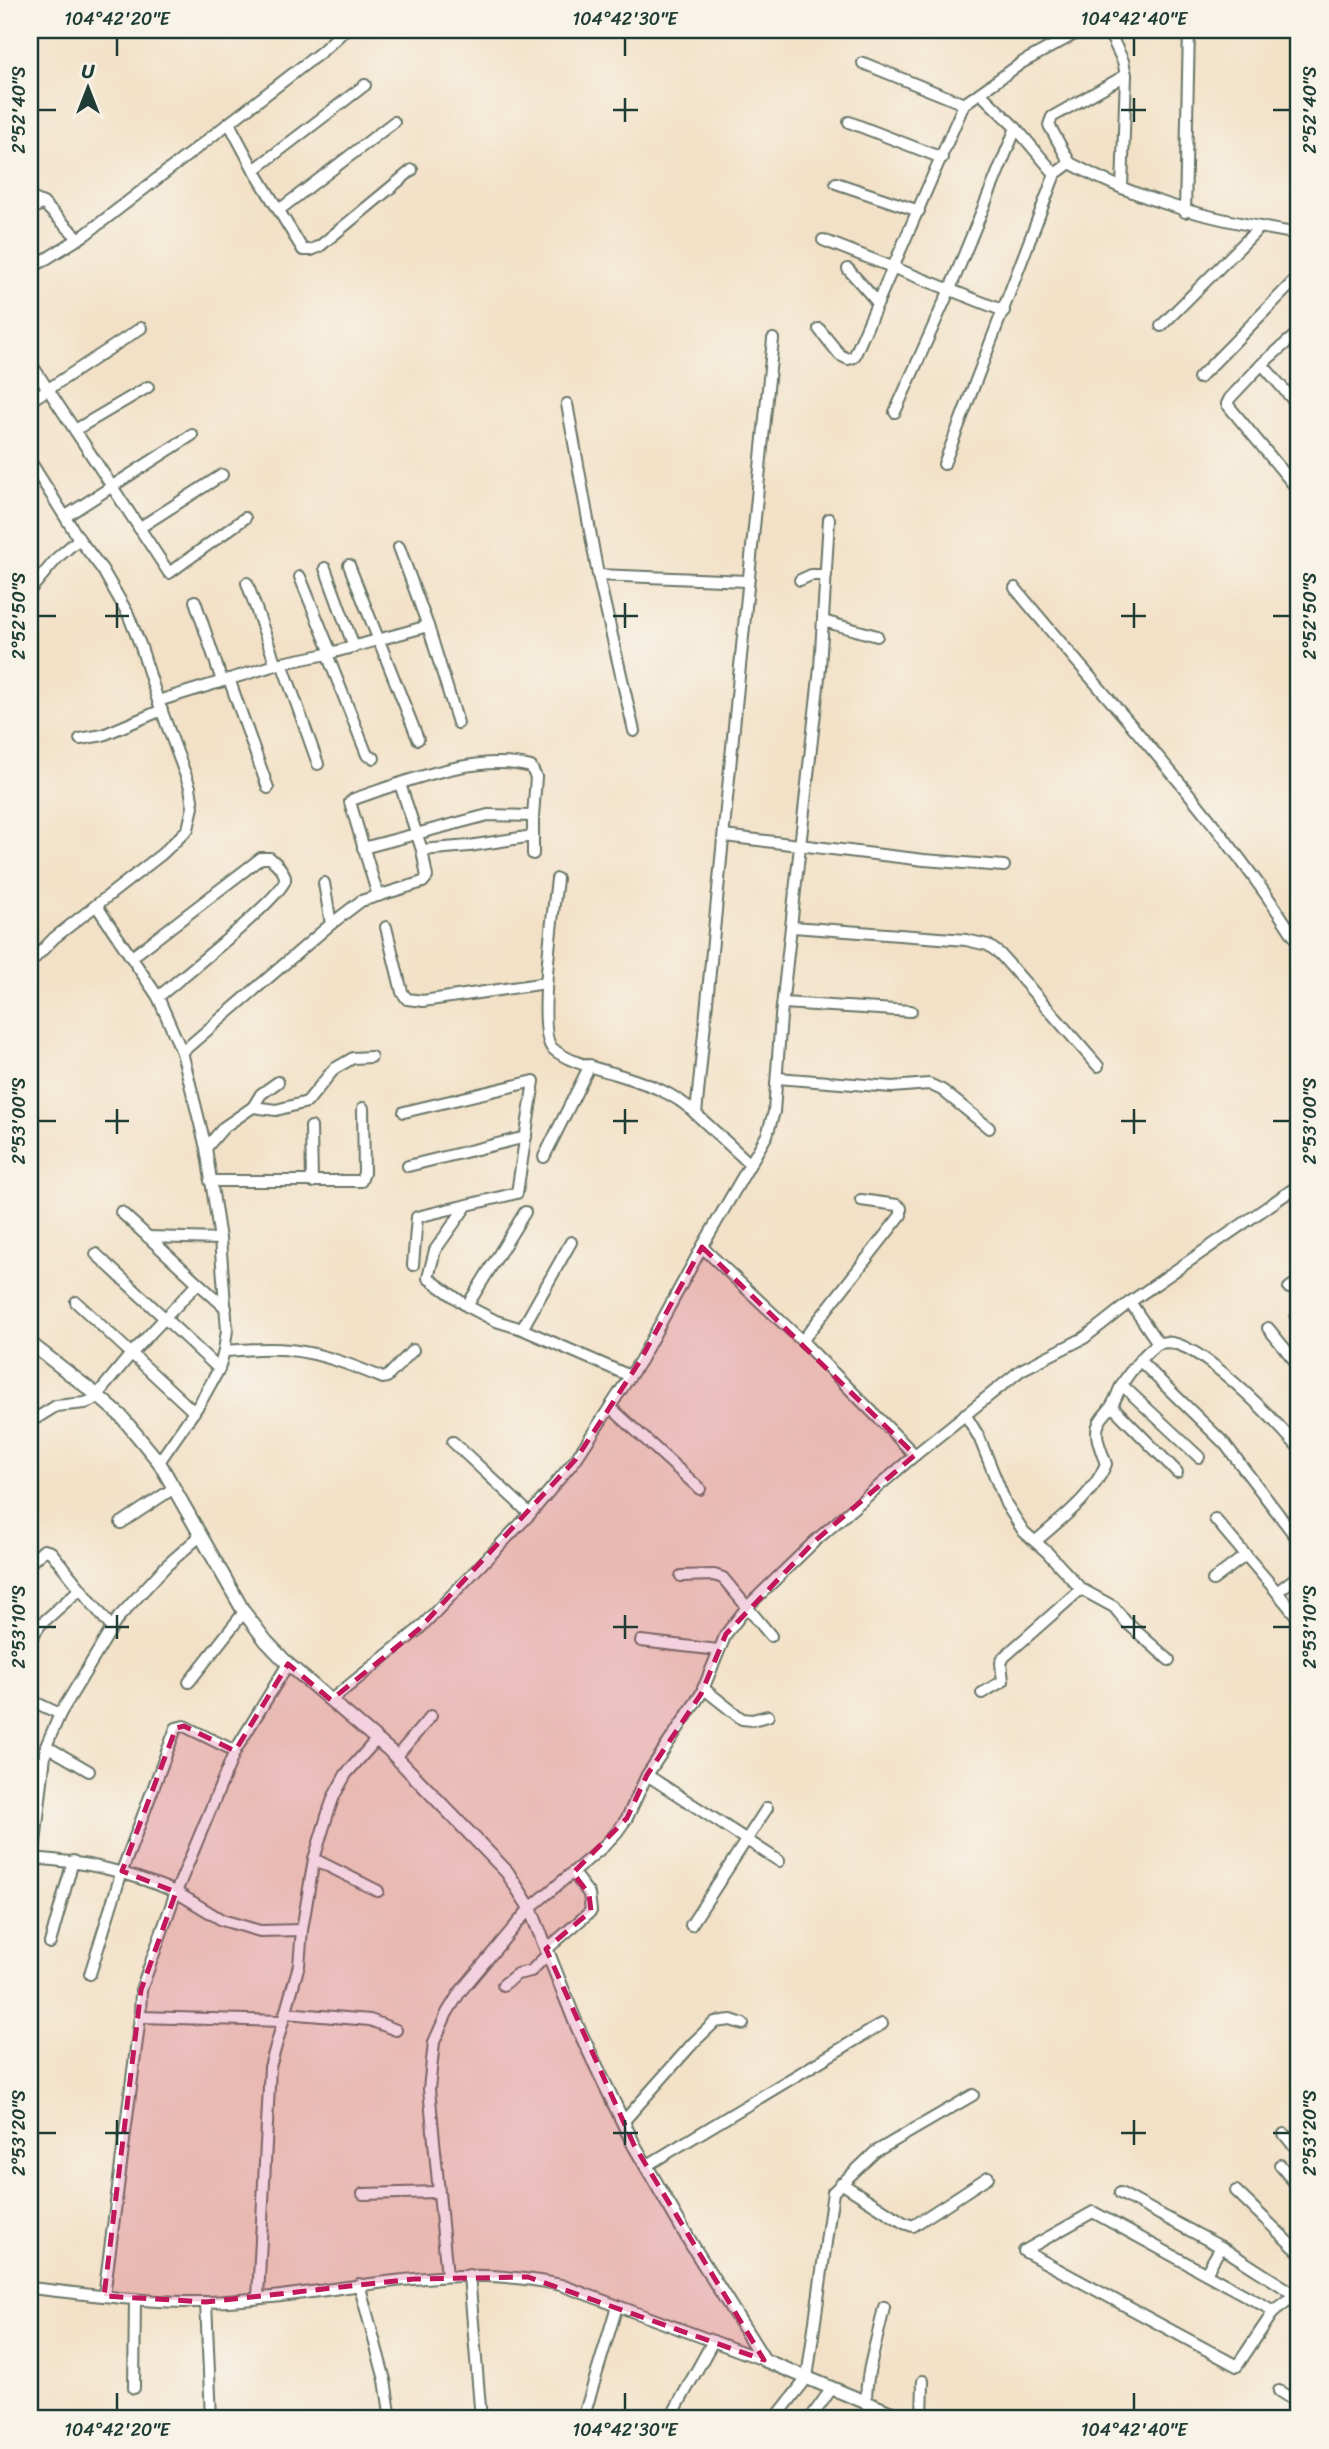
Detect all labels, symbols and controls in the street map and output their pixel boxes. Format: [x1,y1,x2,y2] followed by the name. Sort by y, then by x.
[64,3,171,35] text: 104°42'20"E
[572,3,679,35] text: 104°42'30"E
[1081,3,1188,35] text: 104°42'40"E
[52,52,122,122] north arrow
[82,55,96,88] text: U
[3,66,35,154] text: 2°52'40"S
[1294,66,1326,154] text: 2°52'40"S
[3,572,35,660] text: 2°52'50"S
[1294,572,1326,660] text: 2°52'50"S
[3,1077,35,1165] text: 2°53'00"S
[1294,1077,1326,1165] text: 2°53'00"S
[3,1585,35,1669] text: 2°53'10"S
[1294,1585,1326,1669] text: 2°53'10"S
[3,2090,35,2176] text: 2°53'20"S
[1294,2090,1326,2176] text: 2°53'20"S
[64,2414,171,2446] text: 104°42'20"E
[572,2414,679,2446] text: 104°42'30"E
[1081,2414,1188,2446] text: 104°42'40"E

